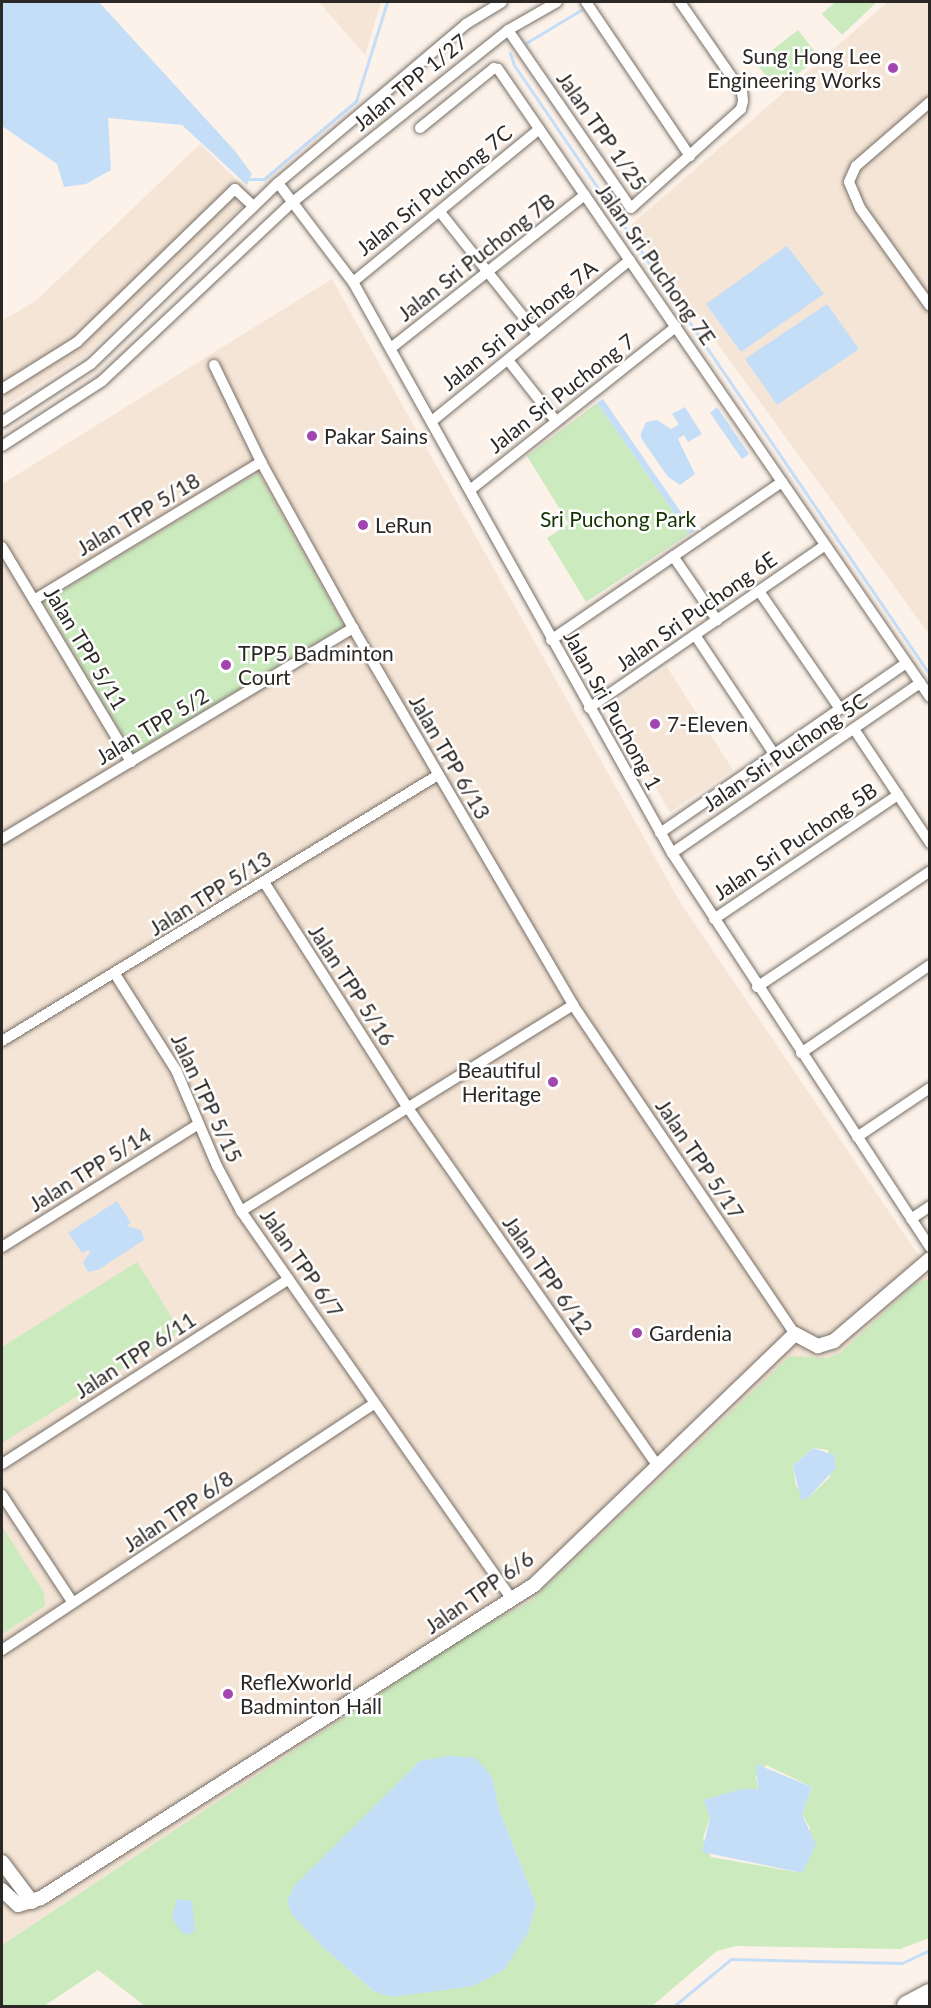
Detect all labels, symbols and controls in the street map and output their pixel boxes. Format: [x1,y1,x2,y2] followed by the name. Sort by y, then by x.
[348,28,472,136] street label: Jalan TPP 1/27
[707,43,881,93] place label: Sung Hong Lee Engineering Works
[886,61,900,75] marker: Sung Hong Lee Engineering Works
[551,66,653,196] street label: Jalan TPP 1/25
[351,120,517,260] street label: Jalan Sri Puchong 7C
[591,179,721,349] street label: Jalan Sri Puchong 7E
[392,188,560,326] street label: Jalan Sri Puchong 7B
[436,255,602,395] street label: Jalan Sri Puchong 7A
[483,328,639,458] street label: Jalan Sri Puchong 7
[324,423,428,449] place label: Pakar Sains
[305,429,319,443] marker: Pakar Sains
[71,467,205,561] street label: Jalan TPP 5/18
[540,506,696,532] park label: Sri Puchong Park
[375,512,432,538] place label: LeRun
[356,518,370,532] marker: LeRun
[611,546,781,676] street label: Jalan Sri Puchong 6E
[39,581,133,715] street label: Jalan TPP 5/11
[559,626,667,794] street label: Jalan Sri Puchong 1
[238,640,394,690] place label: TPP5 Badminton Court
[219,658,233,672] marker: TPP5 Badminton Court
[91,682,213,770] street label: Jalan TPP 5/2
[698,688,872,816] street label: Jalan Sri Puchong 5C
[404,690,496,824] street label: Jalan TPP 6/13
[667,711,748,737] place label: 7-Eleven
[648,717,662,731] marker: 7-Eleven
[708,777,882,905] street label: Jalan Sri Puchong 5B
[144,845,276,941] street label: Jalan TPP 5/13
[303,919,401,1051] street label: Jalan TPP 5/16
[166,1029,248,1167] street label: Jalan TPP 5/15
[457,1057,541,1107] place label: Beautiful Heritage
[546,1075,560,1089] marker: Beautiful Heritage
[650,1094,750,1224] street label: Jalan TPP 5/17
[24,1121,156,1217] street label: Jalan TPP 5/14
[255,1203,349,1323] street label: Jalan TPP 6/7
[497,1210,599,1340] street label: Jalan TPP 6/12
[69,1306,201,1404] street label: Jalan TPP 6/11
[649,1320,732,1346] place label: Gardenia
[630,1326,644,1340] marker: Gardenia
[118,1465,238,1557] street label: Jalan TPP 6/8
[419,1545,539,1639] street label: Jalan TPP 6/6
[240,1669,382,1719] place label: RefleXworld Badminton Hall
[221,1687,235,1701] marker: RefleXworld Badminton Hall

